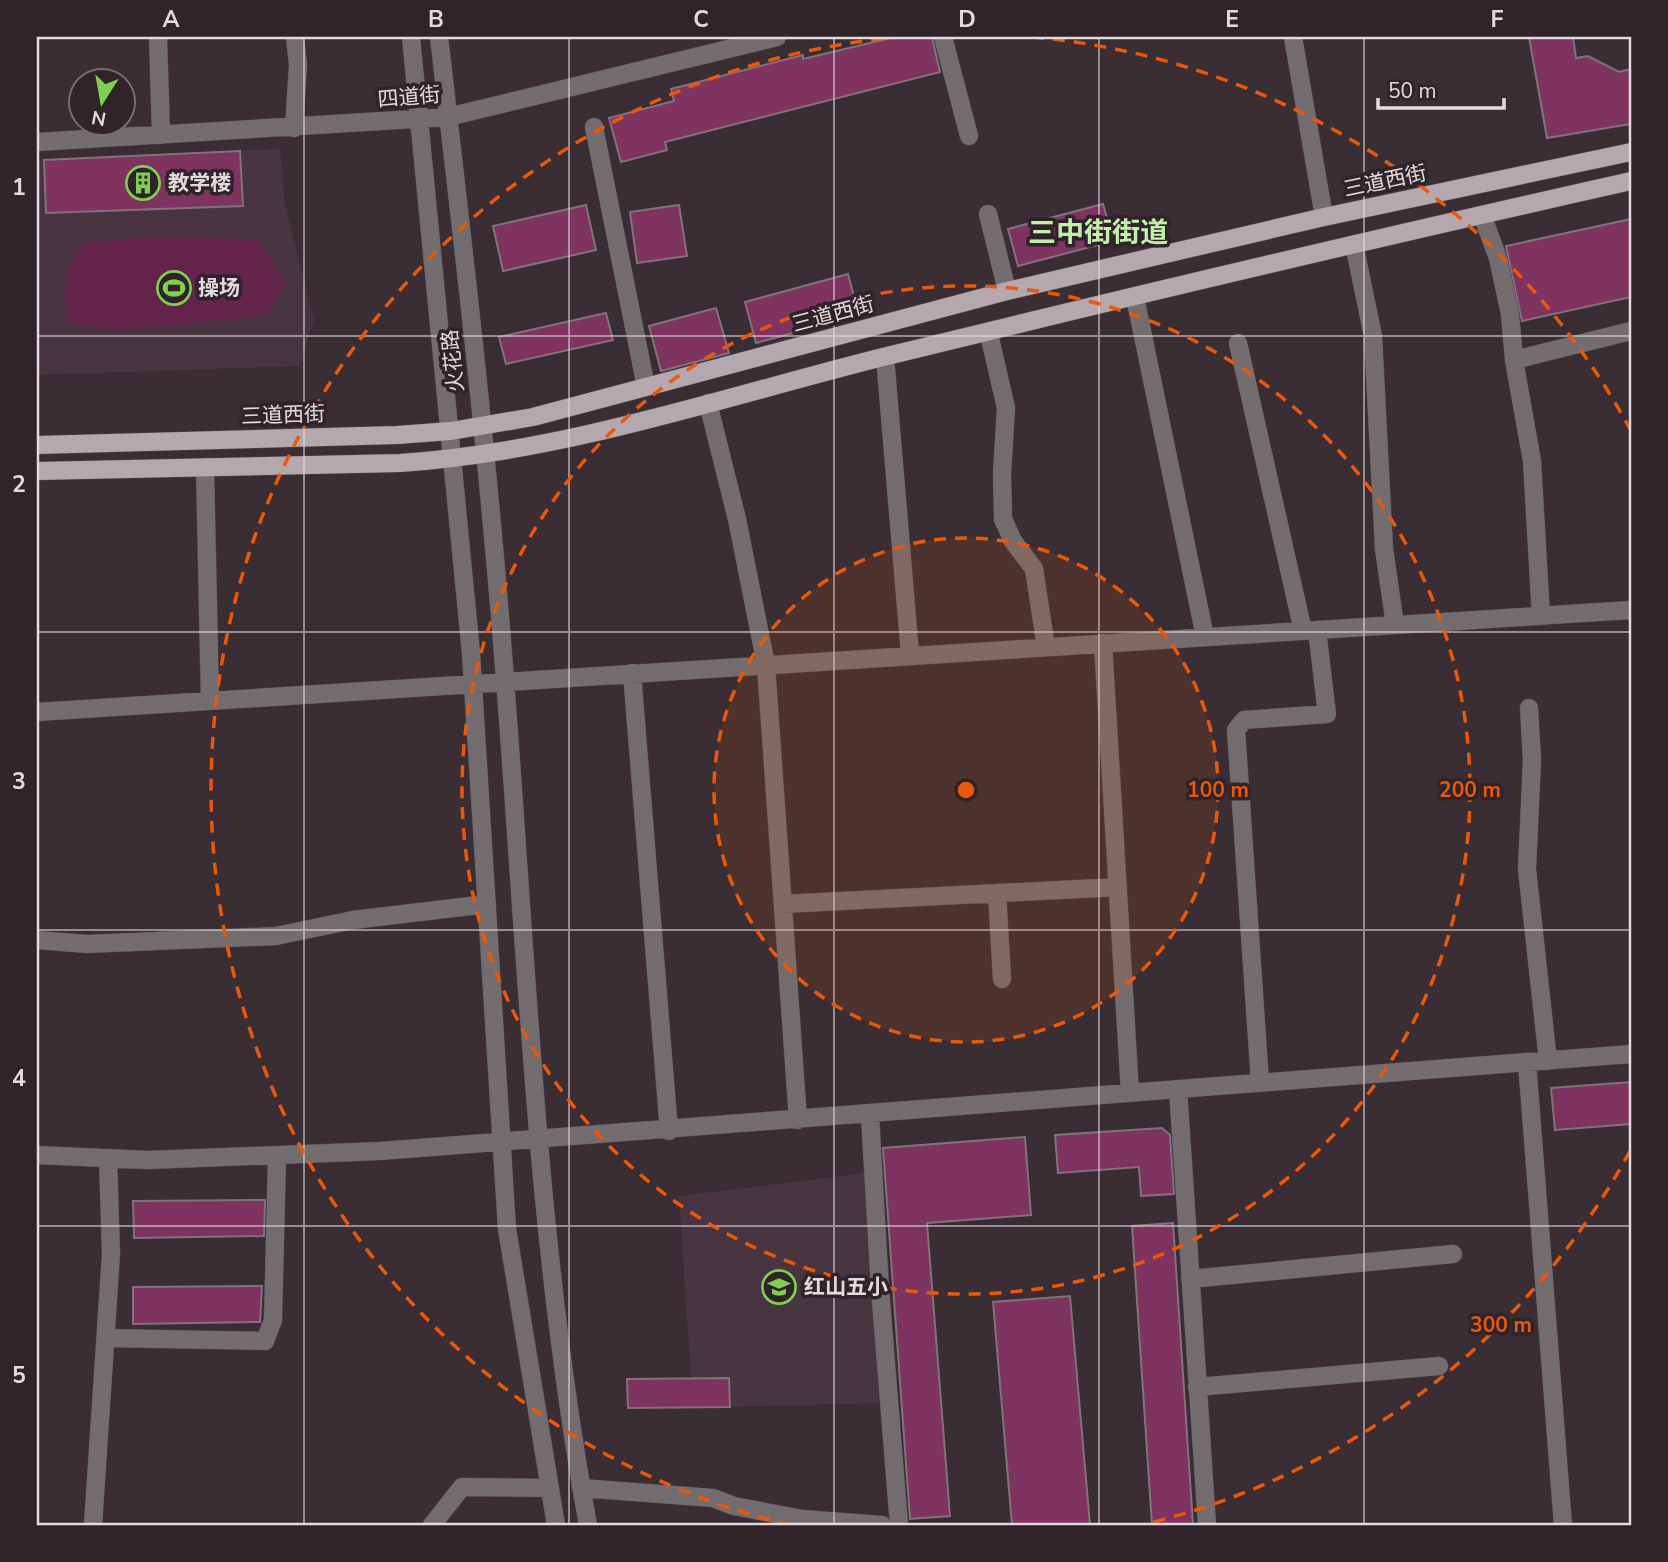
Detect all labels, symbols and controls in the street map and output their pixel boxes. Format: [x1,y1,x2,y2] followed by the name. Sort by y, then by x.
[162,4,180,35] text: A
[428,4,444,35] text: B
[693,4,709,35] text: C
[958,4,976,35] text: D
[1225,4,1239,35] text: E
[1491,4,1504,35] text: F
[66,66,136,136] north arrow
[1378,66,1504,110] scale bar
[1388,77,1437,105] text: 50 m
[376,80,442,114] street label: 四道街
[89,104,108,132] text: N
[1341,159,1429,203] street label: 三道西街
[124,164,162,202] building icon: 教学楼
[168,169,231,197] place label: 教学楼
[12,172,26,203] text: 1
[1028,214,1168,252] district label: 三中街街道
[155,269,193,307] sports icon: 操场
[198,274,240,302] place label: 操场
[789,290,877,338] street label: 三道西街
[436,328,470,394] street label: 火花路
[241,400,325,430] street label: 三道西街
[12,469,26,500] text: 2
[12,766,26,797] text: 3
[1187,776,1249,804] text: 100 m
[1439,776,1501,804] text: 200 m
[954,778,978,802] centre of rings
[12,1063,26,1094] text: 4
[760,1268,798,1306] school or university icon: 红山五小
[804,1273,888,1301] place label: 红山五小
[1470,1311,1532,1339] text: 300 m
[12,1360,26,1391] text: 5

